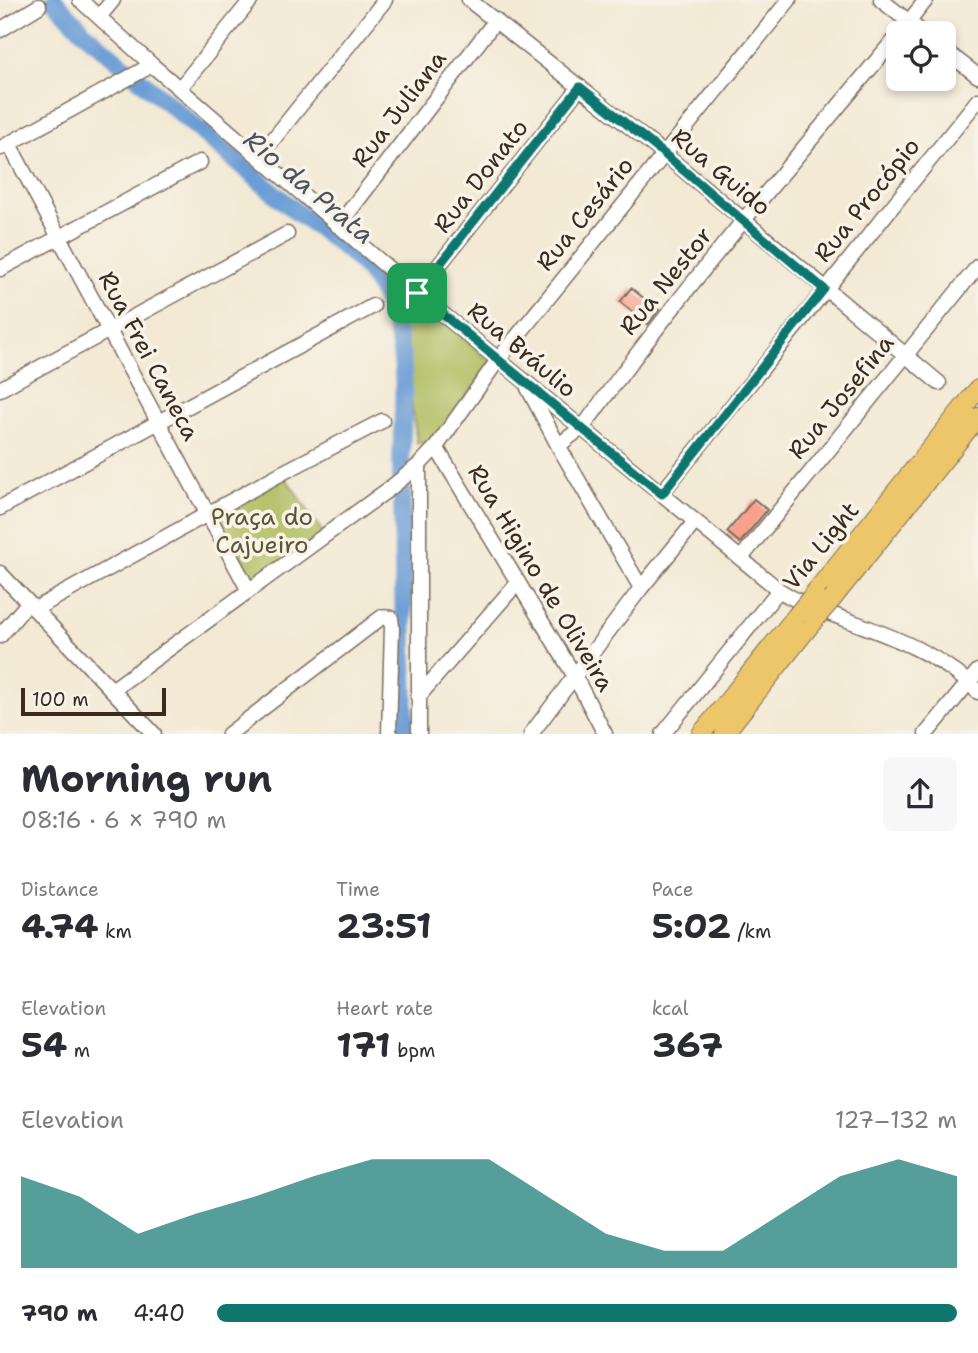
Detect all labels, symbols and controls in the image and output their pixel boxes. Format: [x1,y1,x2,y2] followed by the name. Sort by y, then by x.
[886,21,956,91] map controls
[886,21,956,91] button: locate
[344,44,454,174] street label: Rua Juliana
[426,112,536,240] street label: Rua Donato
[665,121,777,223] street label: Rua Guido
[237,122,382,252] water label: Rio da Prata
[807,131,927,269] street label: Rua Procópio
[529,150,641,278] street label: Rua Cesário
[612,220,720,342] street label: Rua Nestor
[387,263,447,323] pin
[91,266,207,446] street label: Rua Frei Caneca
[398,274,436,312] icon: arrive
[461,295,583,405] street label: Rua Bráulio
[781,328,901,466] street label: Rua Josefina
[460,459,622,697] street label: Rua Higino de Oliveira
[776,495,866,597] street label: Via Light
[211,501,313,561] park label: Praça do Cajueiro
[21,684,166,716] scale bar
[32,687,89,712] text: 100 m
[21,753,272,804] text: Morning run
[883,757,957,831] button: share
[21,805,226,835] text: 08:16 · 6 × 790 m
[21,877,99,902] text: Distance
[336,877,380,902] text: Time
[652,877,693,902] text: Pace
[21,902,98,949] text: 4.74
[336,902,432,949] text: 23:51
[652,902,731,949] text: 5:02
[98,919,132,944] text: km
[731,919,771,944] text: /km
[21,996,106,1021] text: Elevation
[336,996,433,1021] text: Heart rate
[652,996,689,1021] text: kcal
[21,1021,67,1068] text: 54
[336,1021,391,1068] text: 171
[652,1021,723,1068] text: 367
[67,1038,90,1063] text: m
[391,1038,436,1063] text: bpm
[21,1105,124,1135] text: Elevation
[835,1105,957,1135] text: 127–132 m
[21,1298,98,1328] text: 790 m
[133,1298,185,1328] text: 4:40

